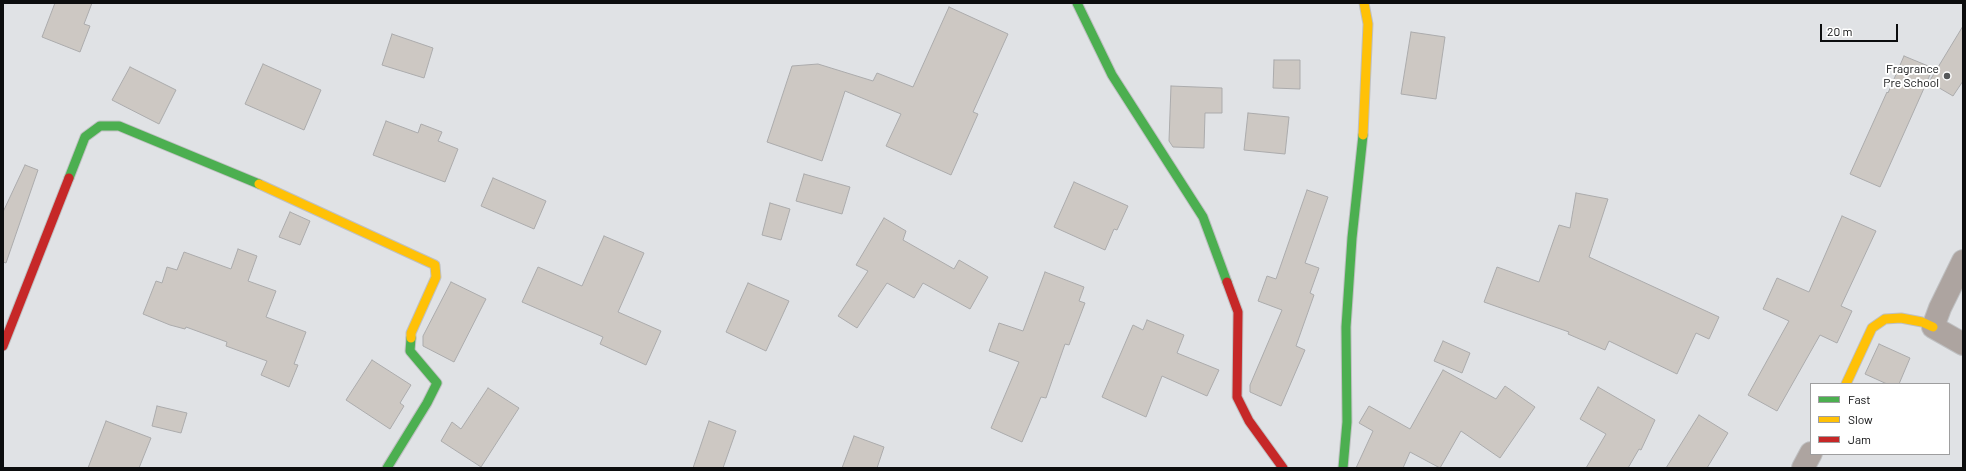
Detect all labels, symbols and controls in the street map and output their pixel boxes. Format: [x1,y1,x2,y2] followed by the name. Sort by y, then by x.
[1822,16,1900,42] scale bar
[1827,24,1853,38] text: 20 m
[1883,62,1939,90] place label: Fragrance Pre School
[1942,71,1952,81] marker: Fragrance Pre School
[1810,383,1950,455] legend
[1848,392,1871,406] text: Fast
[1848,412,1873,426] text: Slow
[1848,432,1871,446] text: Jam

